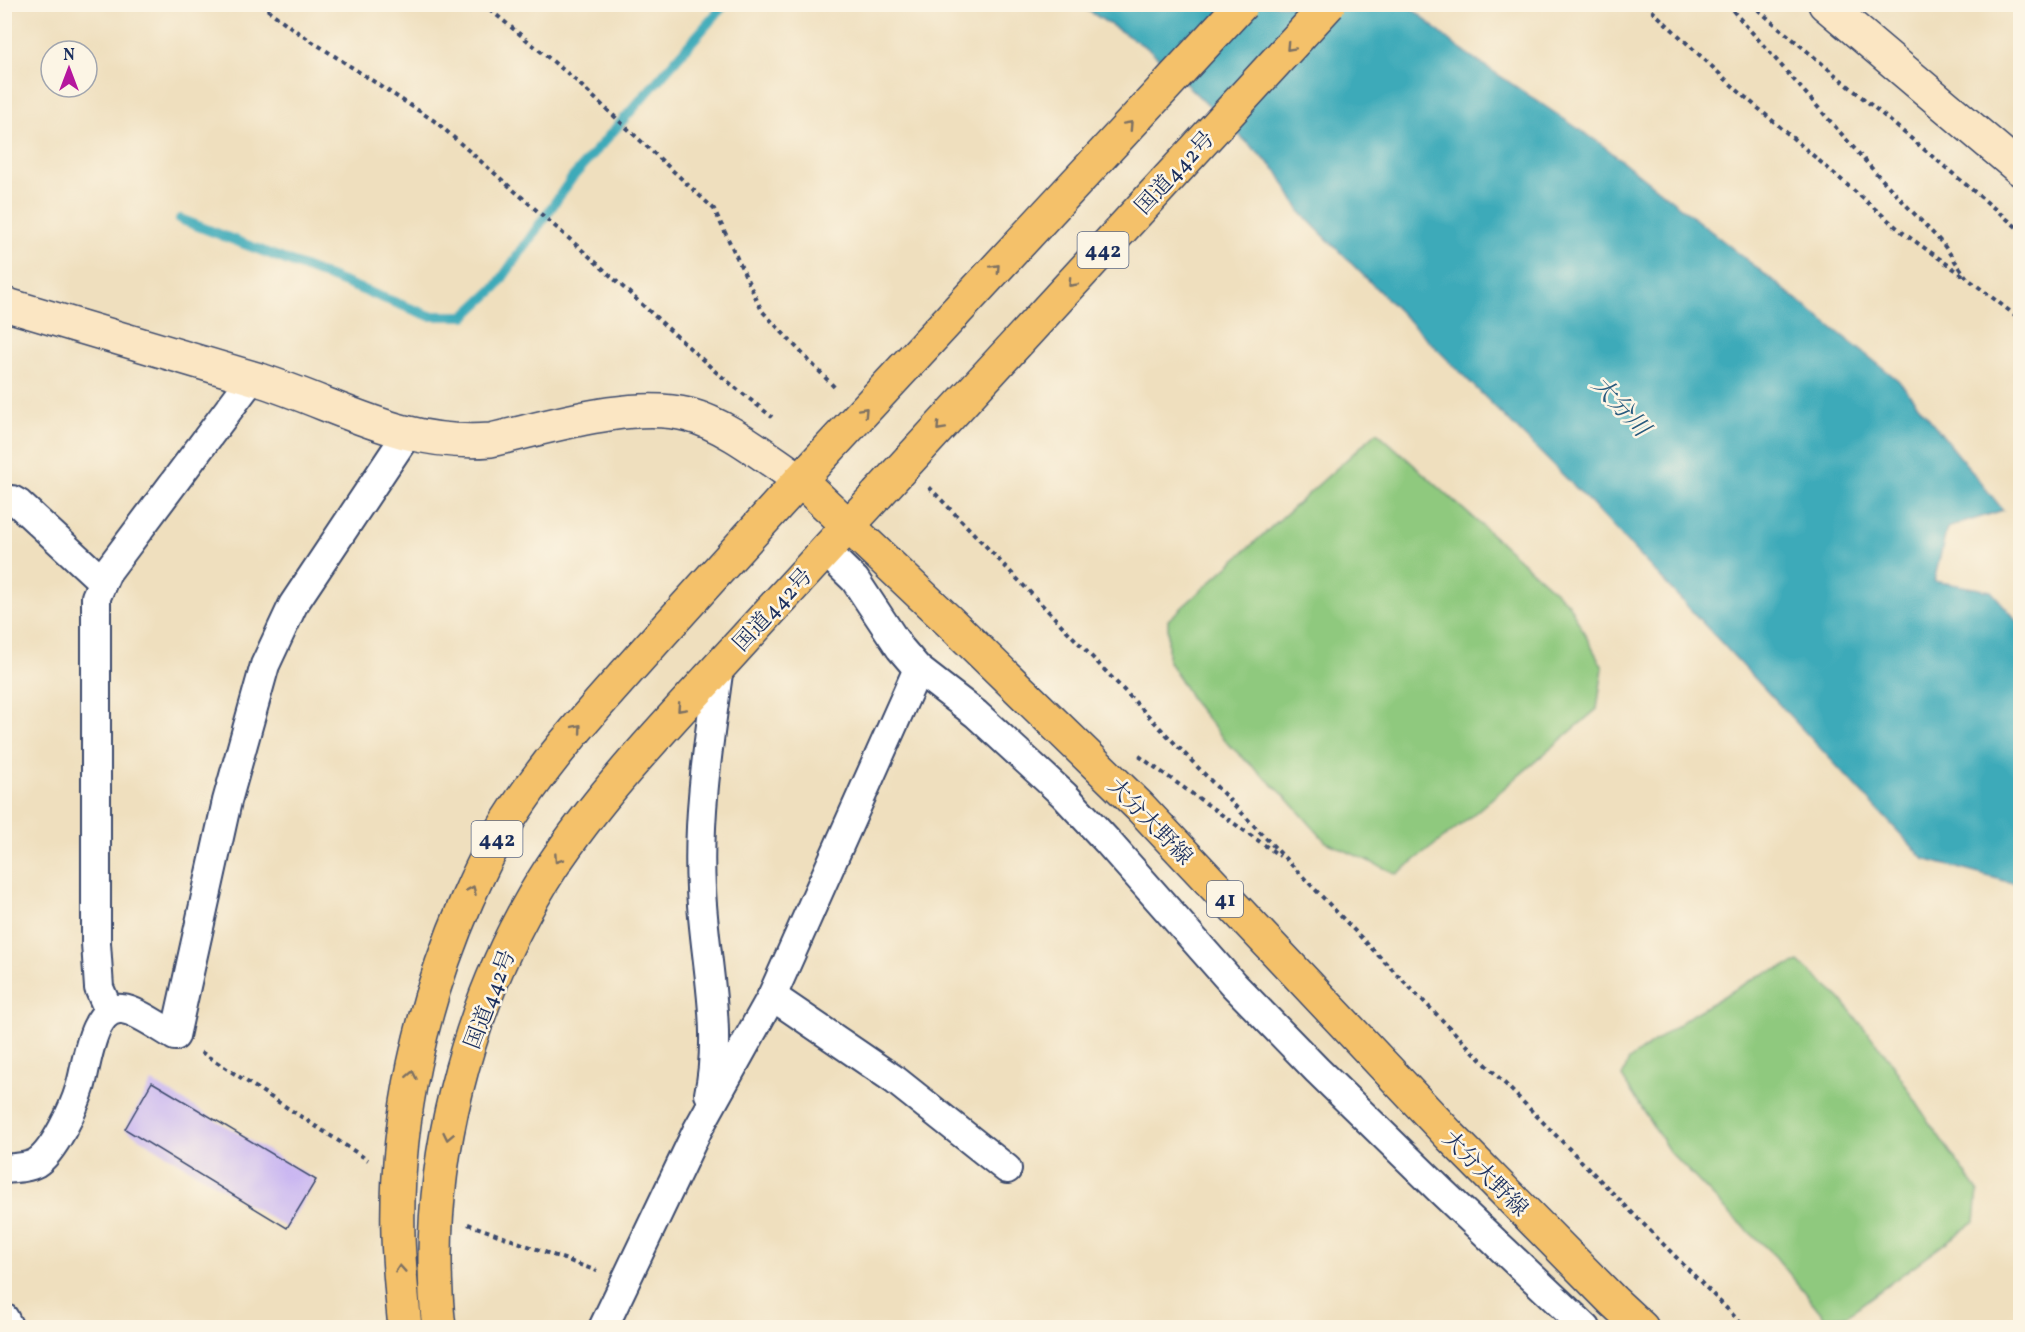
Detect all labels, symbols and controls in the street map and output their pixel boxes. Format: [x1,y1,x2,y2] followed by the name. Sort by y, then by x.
[39,39,99,99] north arrow
[1286,40,1297,51] one-way arrow
[63,45,75,67] text: N
[1122,122,1133,133] one-way arrow
[1129,125,1223,222] street label: 国道442号
[1078,232,1128,268] road number: 442
[989,264,1000,275] one-way arrow
[1068,277,1079,287] one-way arrow
[1583,369,1659,447] water label: 大分川
[856,407,867,418] one-way arrow
[936,419,947,430] one-way arrow
[727,562,821,659] street label: 国道442号
[677,701,688,712] one-way arrow
[571,724,582,735] one-way arrow
[1100,772,1199,873] street label: 大分大野線
[472,821,522,857] road number: 442
[554,852,565,863] one-way arrow
[1207,881,1243,917] road number: 41
[464,885,476,896] one-way arrow
[458,946,524,1054] street label: 国道442号
[405,1070,418,1080] one-way arrow
[1434,1125,1534,1225] street label: 大分大野線
[442,1130,455,1140] one-way arrow
[394,1265,407,1274] one-way arrow

